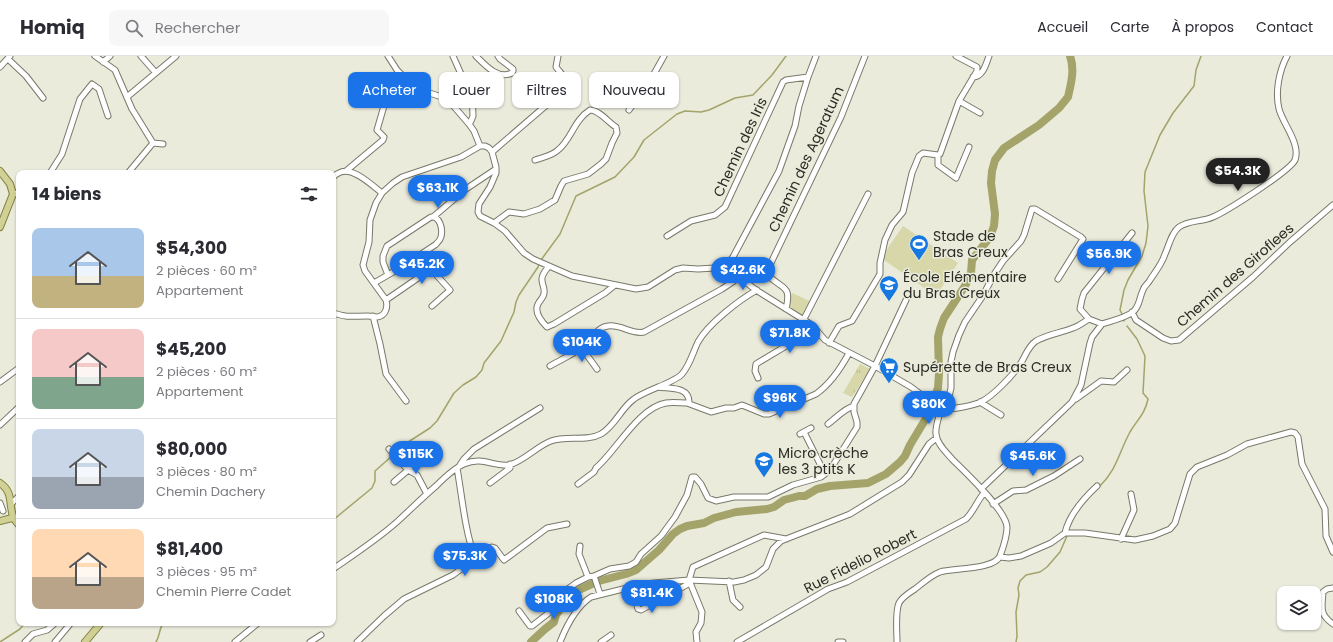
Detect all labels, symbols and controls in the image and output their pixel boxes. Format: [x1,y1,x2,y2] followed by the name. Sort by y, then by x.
[109,10,389,46] search box
[20,14,85,41] text: Homiq
[123,17,145,39] icon: search
[155,17,240,38] text: Rechercher
[1037,17,1088,37] text: Accueil
[1110,17,1150,37] text: Carte
[1172,17,1234,37] text: À propos
[1256,17,1313,37] text: Contact
[348,72,431,108] chip: Acheter
[439,72,504,108] chip: Louer
[512,72,581,108] chip: Filtres
[589,72,679,108] chip: Nouveau
[763,83,849,235] street label: Chemin des Ageratum
[708,94,772,200] street label: Chemin des Iris
[1205,158,1271,192] pin: $54.3K
[1215,161,1261,180] text: $54.3K
[405,175,471,209] pin: $63.1K
[417,178,459,197] text: $63.1K
[32,182,101,206] text: 14 biens
[298,183,320,205] icon: filters
[1172,218,1298,332] street label: Chemin des Giroflees
[933,226,1008,262] place label: Stade de Bras Creux
[908,233,930,261] sports icon: Stade de Bras Creux
[156,236,227,260] text: $54,300
[1076,241,1142,275] pin: $56.9K
[64,244,112,292] icon: home
[1086,244,1132,263] text: $56.9K
[389,251,455,285] pin: $45.2K
[399,254,445,273] text: $45.2K
[710,257,776,291] pin: $42.6K
[720,260,766,279] text: $42.6K
[156,261,257,280] text: 2 pièces · 60 m²
[903,267,1027,303] place label: École Elémentaire du Bras Creux
[878,274,900,302] school or university icon: École Elémentaire du Bras Creux
[156,281,243,300] text: Appartement
[757,320,823,354] pin: $71.8K
[769,323,811,342] text: $71.8K
[554,329,610,363] pin: $104K
[562,332,602,351] text: $104K
[156,337,227,361] text: $45,200
[64,345,112,393] icon: home
[878,356,900,384] supermarket icon: Supérette de Bras Creux
[903,357,1072,377] place label: Supérette de Bras Creux
[156,362,257,381] text: 2 pièces · 60 m²
[156,382,243,401] text: Appartement
[756,385,804,419] pin: $96K
[763,388,797,407] text: $96K
[905,391,953,425] pin: $80K
[912,394,946,413] text: $80K
[156,437,227,461] text: $80,000
[388,441,444,475] pin: $115K
[778,443,869,479] place label: Micro crèche les 3 ptits K
[1000,443,1066,477] pin: $45.6K
[398,444,434,463] text: $115K
[64,445,112,493] icon: home
[1010,446,1056,465] text: $45.6K
[753,450,775,478] school or university icon: Micro crèche les 3 ptits K
[156,462,257,481] text: 3 pièces · 80 m²
[156,482,265,501] text: Chemin Dachery
[800,524,920,598] street label: Rue Fidelio Robert
[156,537,223,561] text: $81,400
[432,543,498,577] pin: $75.3K
[64,545,112,593] icon: home
[443,546,487,565] text: $75.3K
[156,562,257,581] text: 3 pièces · 95 m²
[619,580,685,614] pin: $81.4K
[156,582,291,601] text: Chemin Pierre Cadet
[630,583,674,602] text: $81.4K
[526,586,582,620] pin: $108K
[1277,586,1321,630] map controls
[1277,586,1321,630] button: layers
[534,589,574,608] text: $108K

